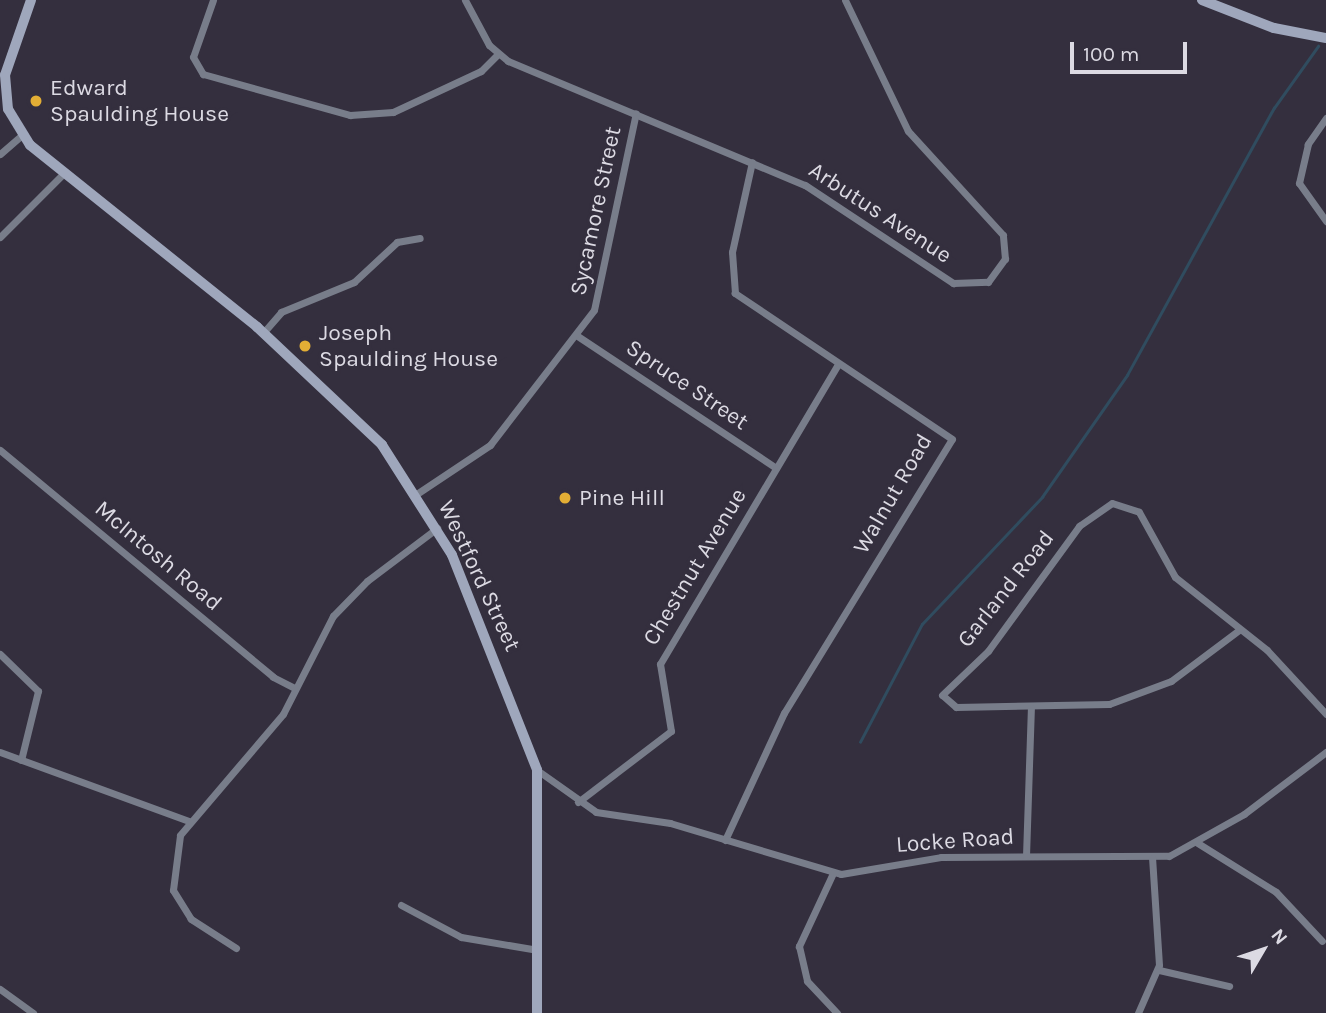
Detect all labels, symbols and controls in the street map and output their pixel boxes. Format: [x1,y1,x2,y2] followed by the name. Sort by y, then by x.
[1074,28,1191,72] scale bar
[1083,42,1140,66] text: 100 m
[50,74,229,128] place label: Edward Spaulding House
[28,93,44,109] marker: Edward Spaulding House
[565,124,627,298] street label: Sycamore Street
[803,157,957,269] street label: Arbutus Avenue
[319,319,498,373] place label: Joseph Spaulding House
[620,334,754,436] street label: Spruce Street
[297,338,313,354] marker: Joseph Spaulding House
[848,429,938,559] street label: Walnut Road
[579,484,665,512] place label: Pine Hill
[637,484,753,650] street label: Chestnut Avenue
[557,490,573,506] marker: Pine Hill
[89,495,227,617] street label: McIntosh Road
[432,496,526,656] street label: Westford Street
[952,525,1060,653] street label: Garland Road
[895,823,1015,859] street label: Locke Road
[1228,915,1298,985] north arrow
[1266,925,1292,949] text: N

